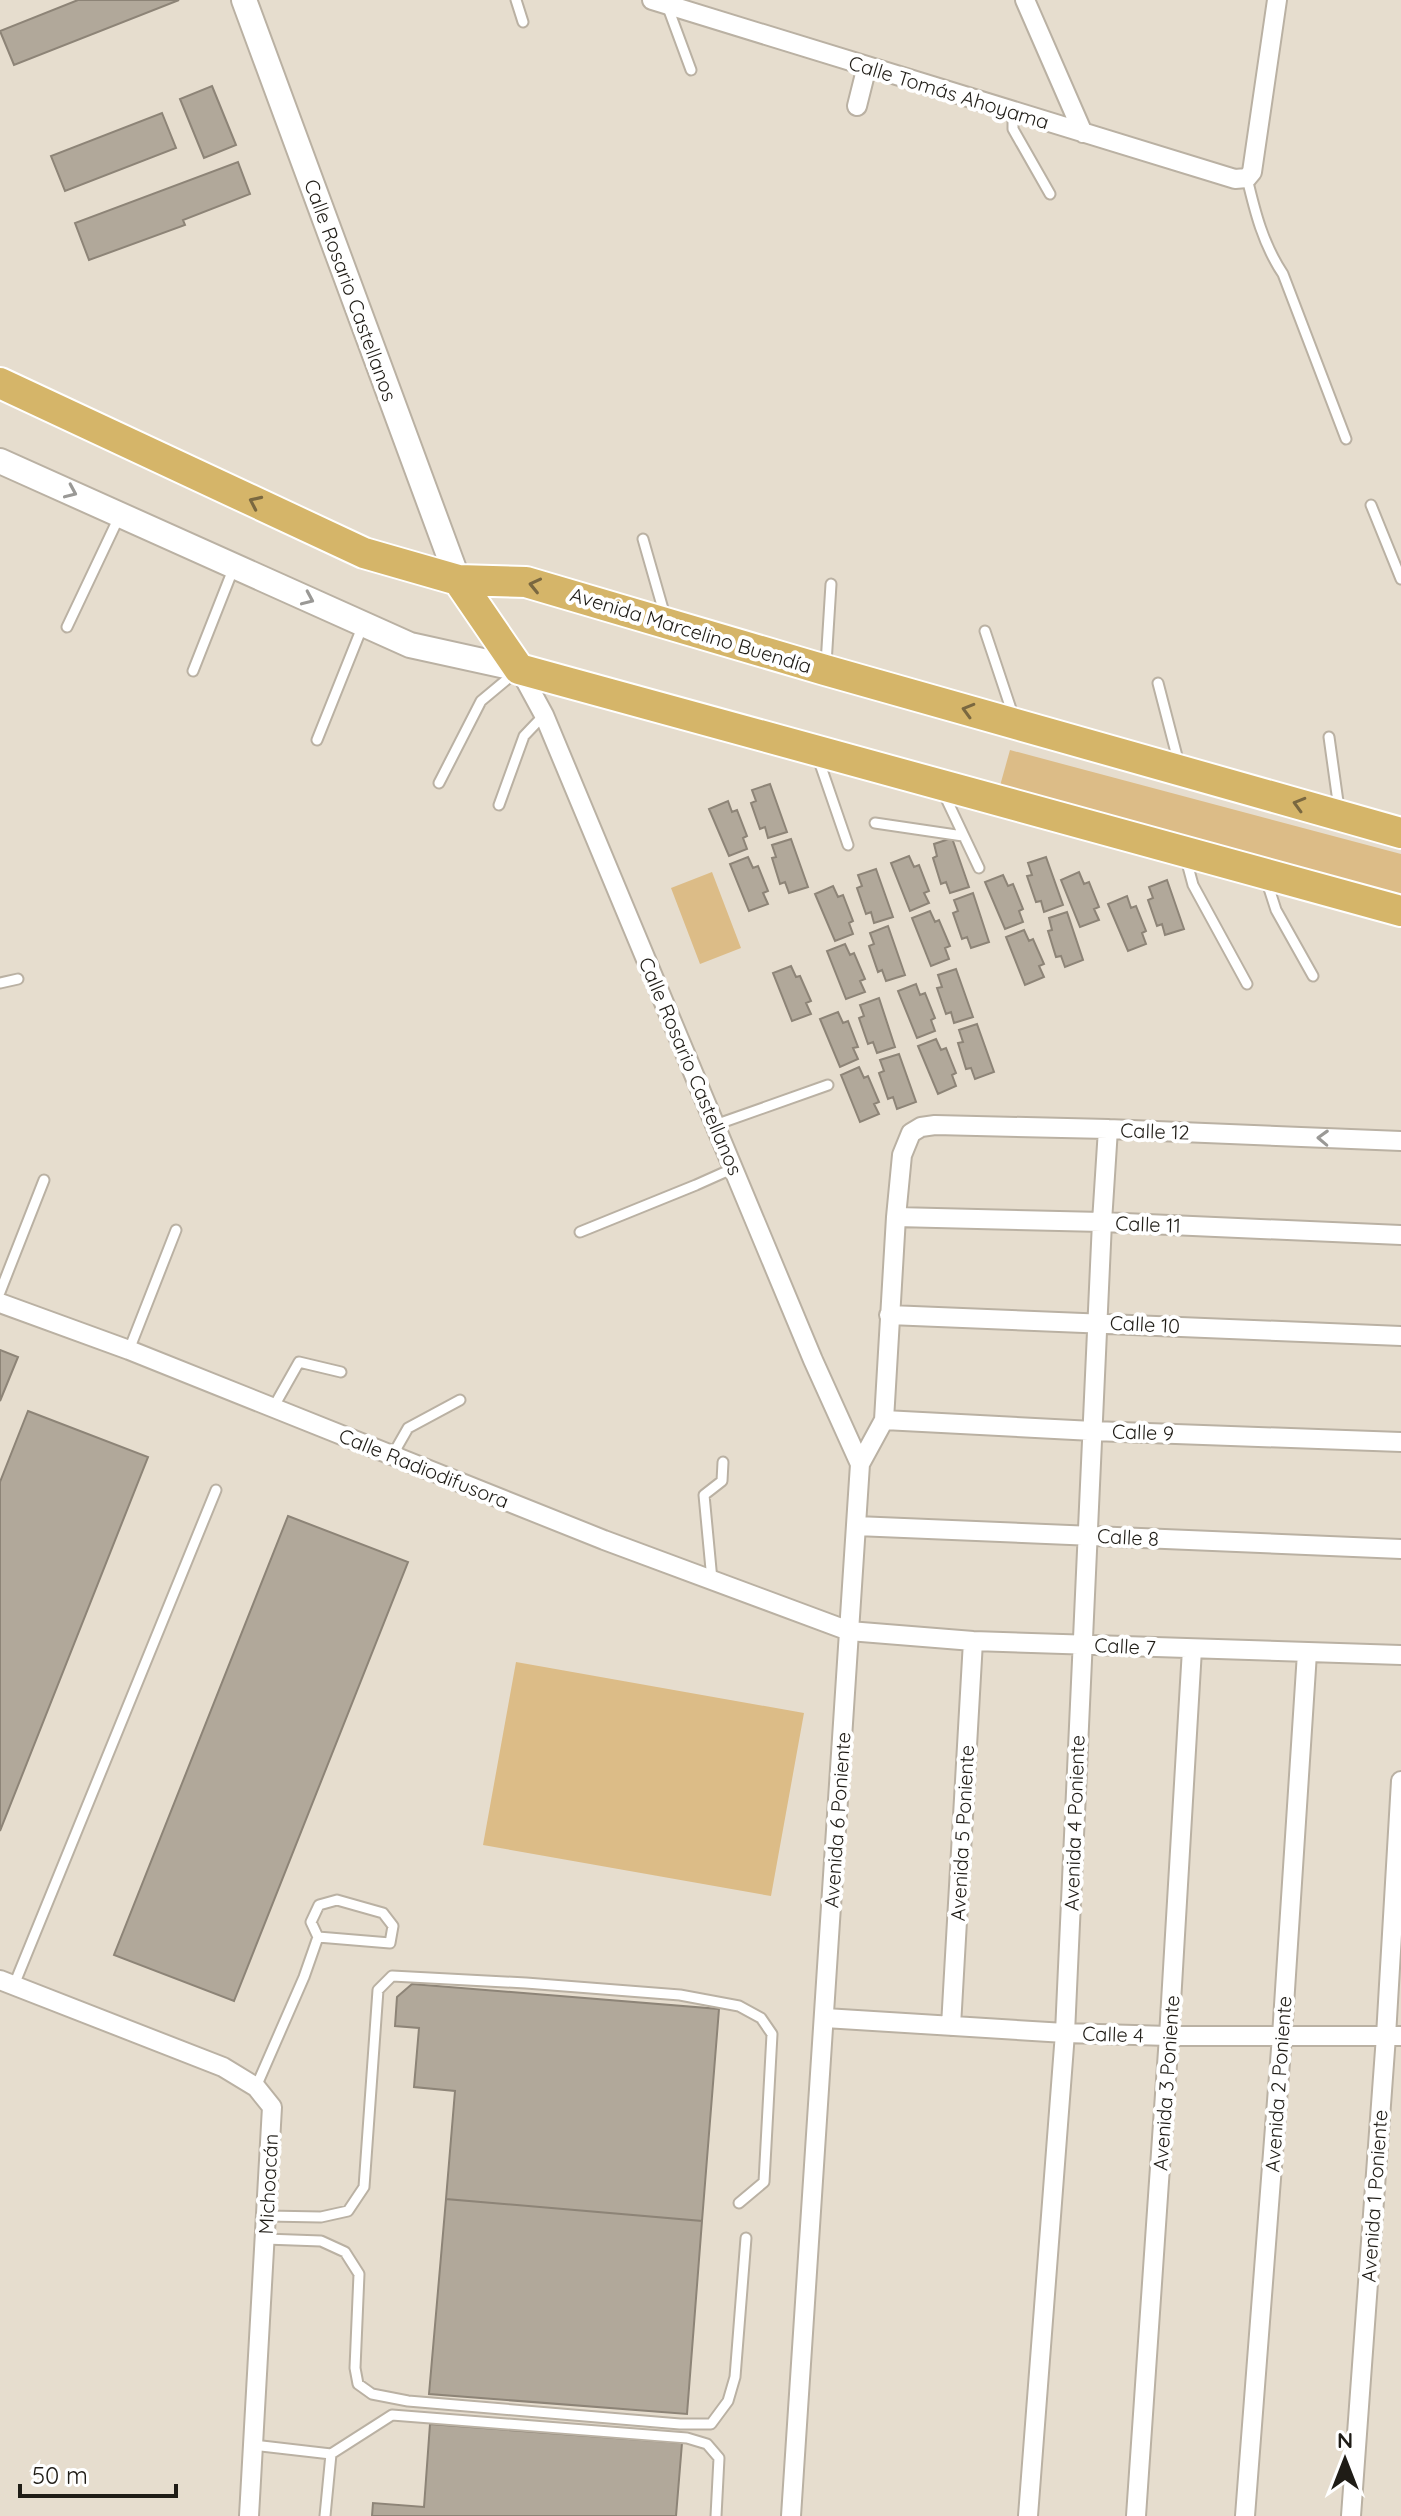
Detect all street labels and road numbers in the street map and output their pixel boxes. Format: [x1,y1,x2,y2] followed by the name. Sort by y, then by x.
[846,50,1052,134] street label: Calle Tomás Ahoyama
[299,176,403,404] street label: Calle Rosario Castellanos
[567,581,815,679] street label: Avenida Marcelino Buendía
[634,953,748,1179] street label: Calle Rosario Castellanos
[1120,1117,1190,1145] street label: Calle 12
[1115,1210,1181,1238] street label: Calle 11
[1109,1310,1181,1338] street label: Calle 10
[1112,1418,1174,1446] street label: Calle 9
[335,1422,513,1514] street label: Calle Radiodifusora
[1097,1523,1159,1551] street label: Calle 8
[1094,1632,1156,1660] street label: Calle 7
[818,1731,856,1909] street label: Avenida 6 Poniente
[1058,1735,1090,1911] street label: Avenida 4 Poniente
[945,1744,979,1922] street label: Avenida 5 Poniente
[1147,1994,1185,2172] street label: Avenida 3 Poniente
[1259,1995,1297,2173] street label: Avenida 2 Poniente
[1082,2020,1144,2048] street label: Calle 4
[1355,2109,1393,2283] street label: Avenida 1 Poniente
[253,2133,283,2235] street label: Michoacán

